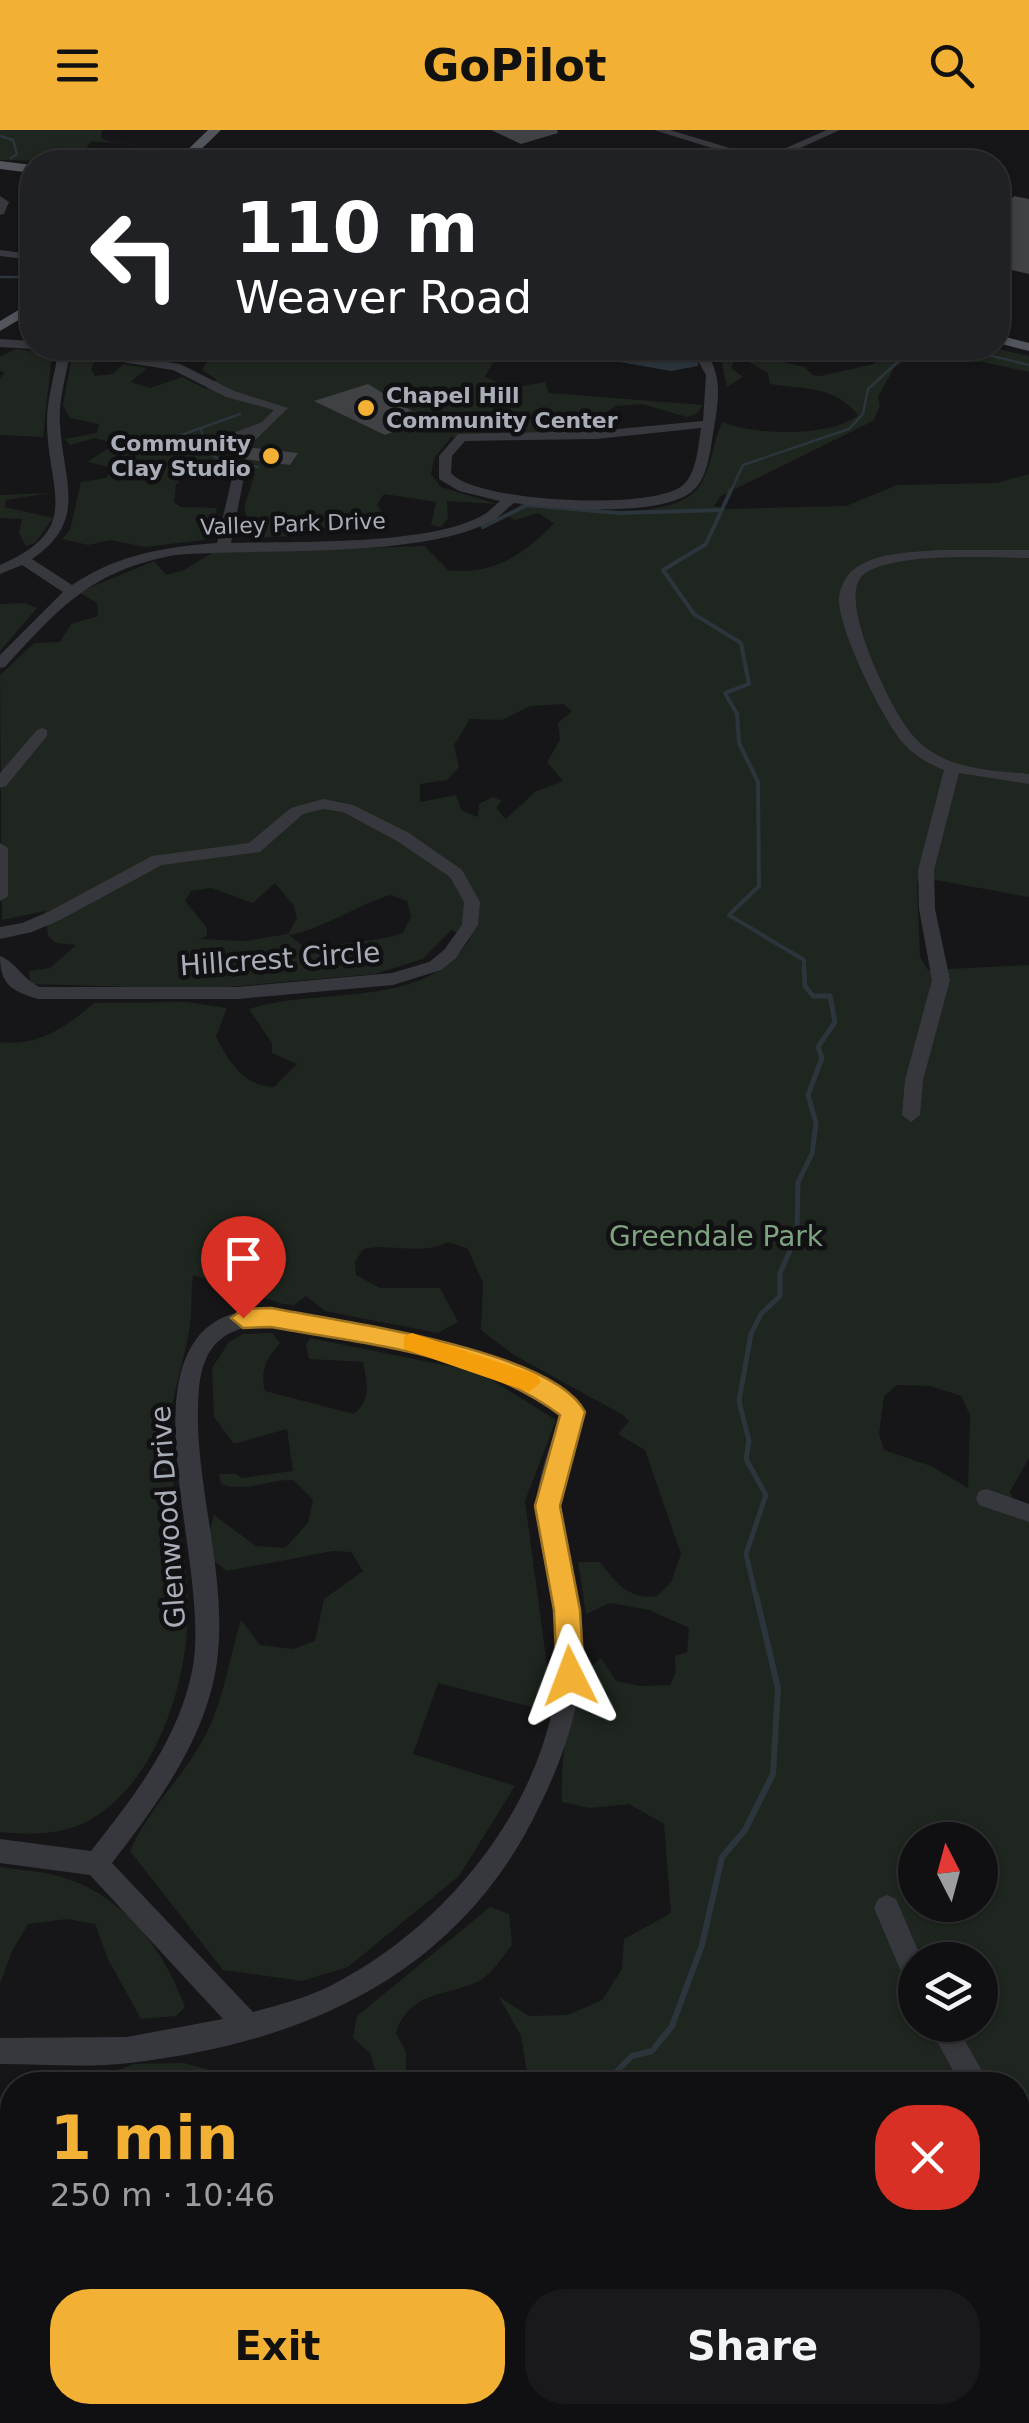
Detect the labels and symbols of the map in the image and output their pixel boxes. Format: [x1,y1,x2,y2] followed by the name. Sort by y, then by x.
[386,383,618,433] place label: Chapel Hill Community Center
[355,397,377,419] marker: Chapel Hill Community Center
[110,431,251,481] place label: Community Clay Studio
[260,445,282,467] marker: Community Clay Studio
[200,508,386,540] street label: Valley Park Drive
[179,936,381,982] street label: Hillcrest Circle
[201,1216,286,1319] pin
[609,1220,824,1253] park label: Greendale Park
[144,1405,192,1629] street label: Glenwood Drive
[518,1624,622,1728] position arrow
[898,1822,998,1922] north arrow

